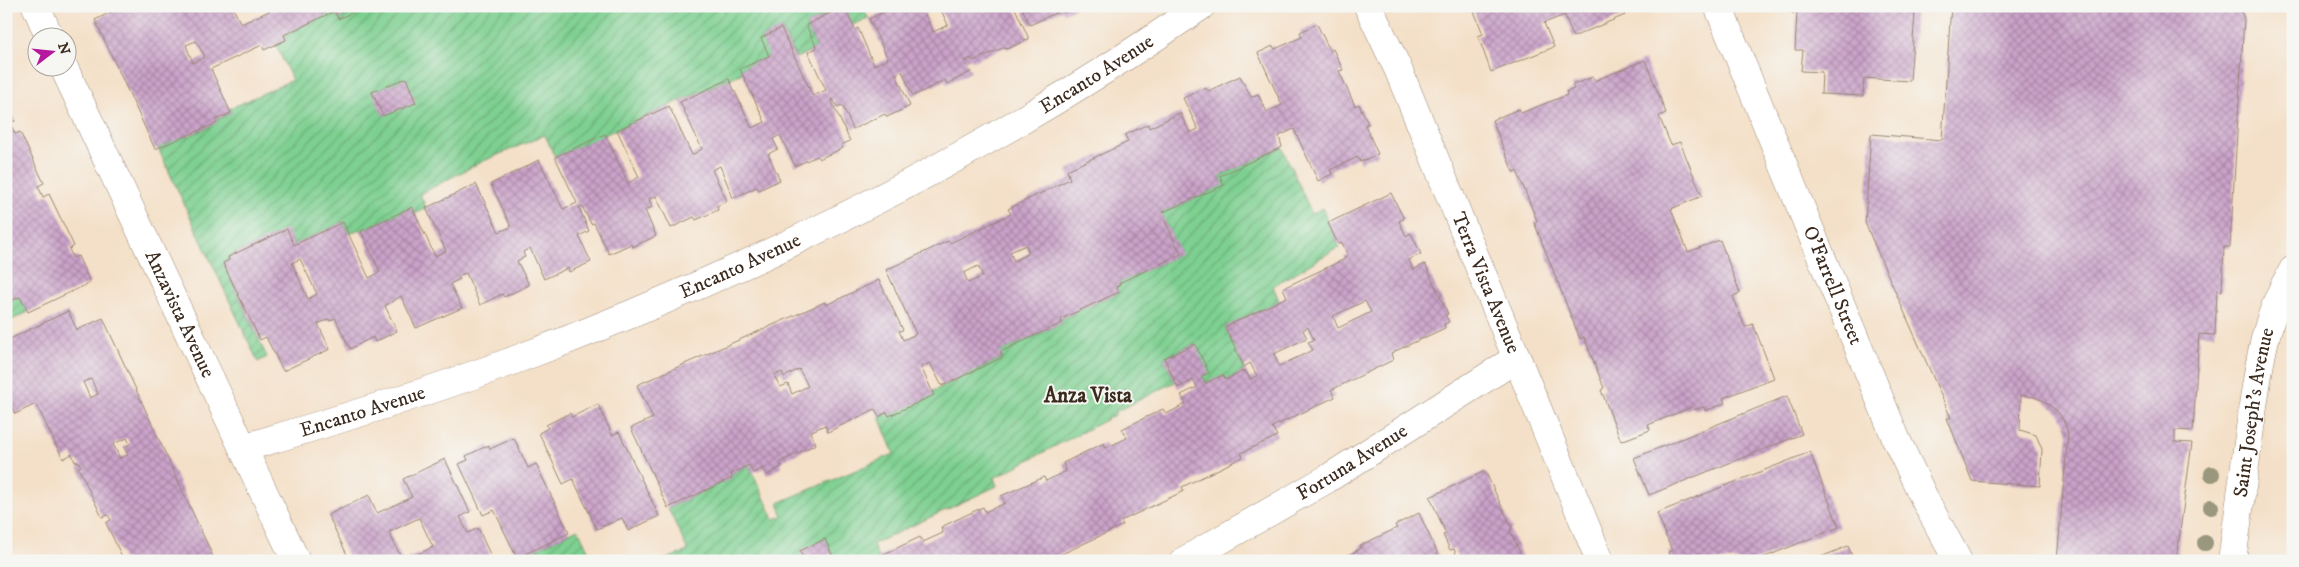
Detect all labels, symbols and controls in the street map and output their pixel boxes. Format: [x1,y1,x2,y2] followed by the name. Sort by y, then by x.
[28,28,78,78] north arrow
[1035,29,1158,120] street label: Encanto Avenue
[53,41,74,57] text: N
[1446,209,1526,357] street label: Terra Vista Avenue
[1797,222,1869,348] street label: O'Farrell Street
[676,228,805,304] street label: Encanto Avenue
[139,246,220,382] street label: Anzavista Avenue
[2228,325,2280,499] street label: Saint Joseph's Avenue
[297,380,429,443] street label: Encanto Avenue
[1043,383,1133,409] district label: Anza Vista
[1292,418,1412,506] street label: Fortuna Avenue

